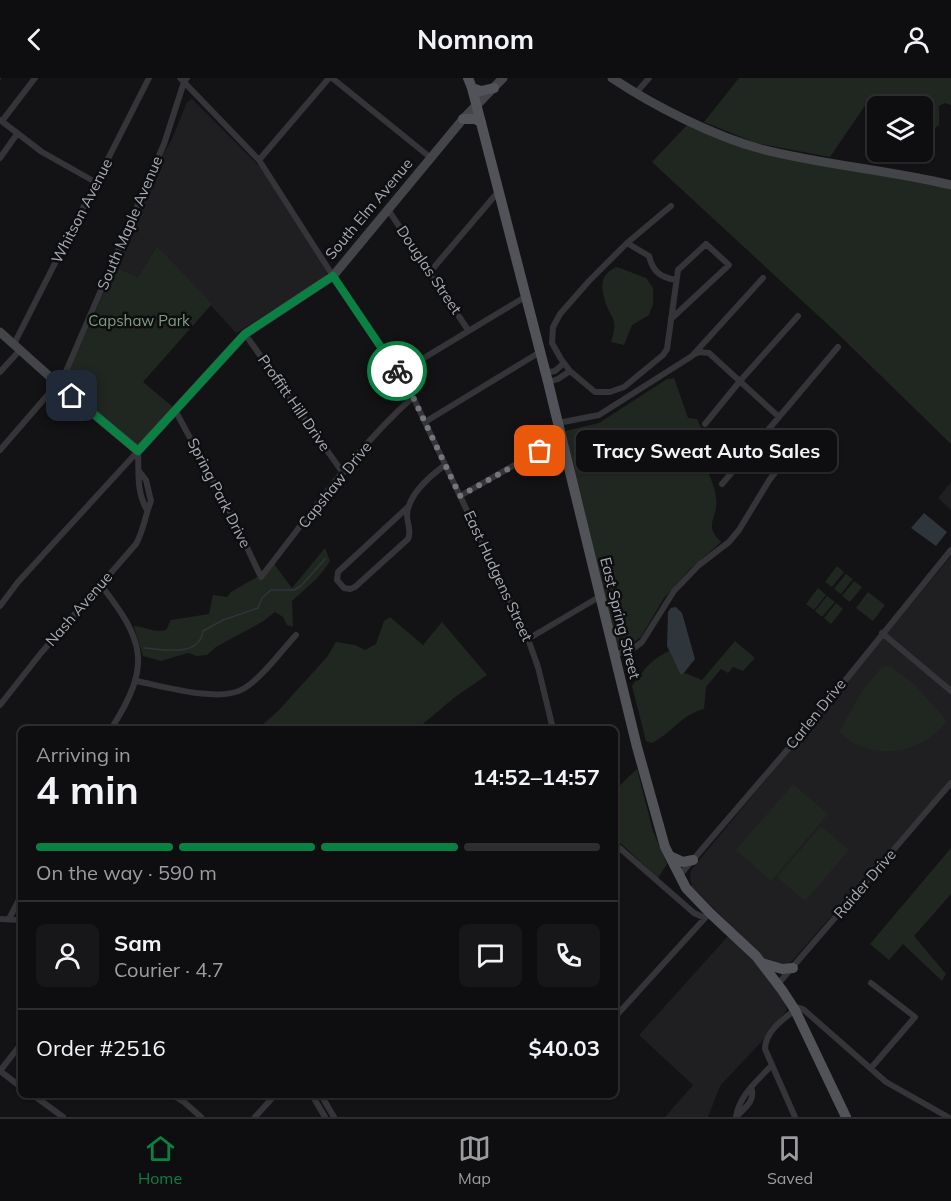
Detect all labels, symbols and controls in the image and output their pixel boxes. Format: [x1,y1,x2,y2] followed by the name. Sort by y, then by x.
[417,22,534,56] text: Nomnom
[18,23,51,56] icon: back
[900,23,933,56] icon: person
[867,96,933,162] map controls
[867,96,933,162] button: layers
[93,153,166,292] street label: South Maple Avenue
[321,154,416,263] street label: South Elm Avenue
[47,155,116,266] street label: Whitson Avenue
[393,222,466,318] street label: Douglas Street
[88,311,190,330] park label: Capshaw Park
[367,341,427,401] courier
[254,351,335,455] street label: Proffitt Hill Drive
[381,355,414,388] icon: bike
[46,370,97,421] pin
[55,379,88,412] icon: home
[514,425,565,476] pin
[576,430,837,472] callout: Tracy Sweat Auto Sales
[523,434,556,467] icon: bag
[184,435,255,551] street label: Spring Park Drive
[294,437,375,532] street label: Capshaw Drive
[593,438,820,463] text: Tracy Sweat Auto Sales
[460,507,537,644] street label: East Hudgens Street
[596,555,645,681] street label: East Spring Street
[41,567,116,650] street label: Nash Avenue
[781,675,850,753] street label: Carlen Drive
[36,742,131,767] text: Arriving in
[472,763,600,791] text: 14:52–14:57
[36,765,139,814] text: 4 min
[829,845,900,922] street label: Raider Drive
[36,860,217,885] text: On the way · 590 m
[36,924,99,987] button: person
[459,924,522,987] button: chat
[537,924,600,987] button: phone
[114,929,162,957] text: Sam
[114,957,224,982] text: Courier · 4.7
[36,1034,166,1062] text: Order #2516
[529,1034,600,1062] text: $40.03
[138,1132,182,1188] tab: Home
[458,1132,491,1188] tab: Map
[767,1132,813,1188] tab: Saved

